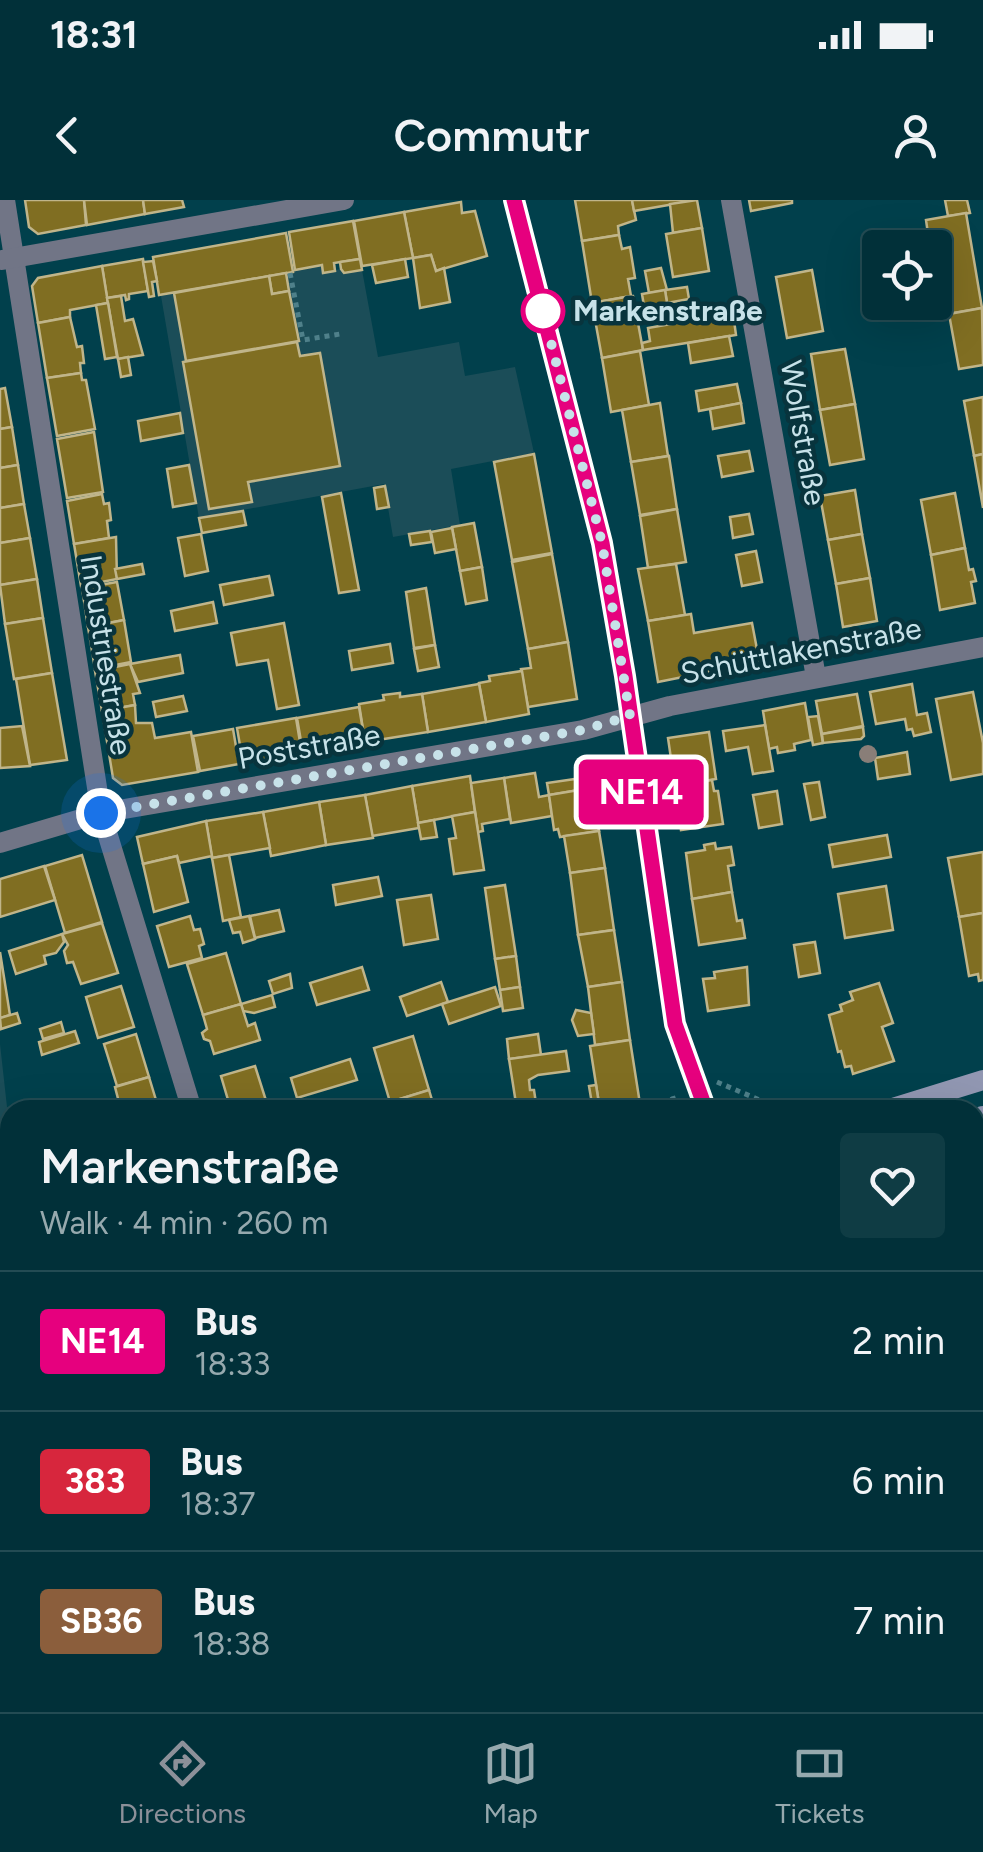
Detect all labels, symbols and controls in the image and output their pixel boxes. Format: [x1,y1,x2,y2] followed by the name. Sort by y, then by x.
[50,12,138,58] text: 18:31
[40,108,95,163] icon: back
[394,108,589,162] text: Commutr
[888,108,943,163] icon: person
[862,230,952,320] map controls
[862,230,952,320] button: locate
[522,290,564,332] marker: Markenstraße
[573,292,763,329] place label: Markenstraße
[773,357,834,508] street label: Wolfstraße
[72,552,141,758] street label: Industriestraße
[678,609,924,692] street label: Schüttlakenstraße
[235,716,383,777] street label: Poststraße
[571,760,711,824] line badge: NE14
[599,771,683,813] text: NE14
[76,788,126,838] your location
[840,1133,945,1238] button: heart
[40,1137,339,1195] text: Markenstraße
[40,1204,328,1242] text: Walk · 4 min · 260 m
[195,1299,257,1345] text: Bus
[852,1318,945,1364] text: 2 min
[60,1320,145,1362] text: NE14
[195,1345,270,1383] text: 18:33
[180,1439,243,1485] text: Bus
[852,1458,945,1504] text: 6 min
[65,1460,125,1502] text: 383
[180,1485,256,1523] text: 18:37
[192,1579,255,1625] text: Bus
[853,1598,945,1644] text: 7 min
[60,1600,142,1642] text: SB36
[192,1625,270,1663] text: 18:38
[119,1736,246,1830] tab: Directions
[483,1736,538,1830] tab: Map
[775,1736,864,1830] tab: Tickets

